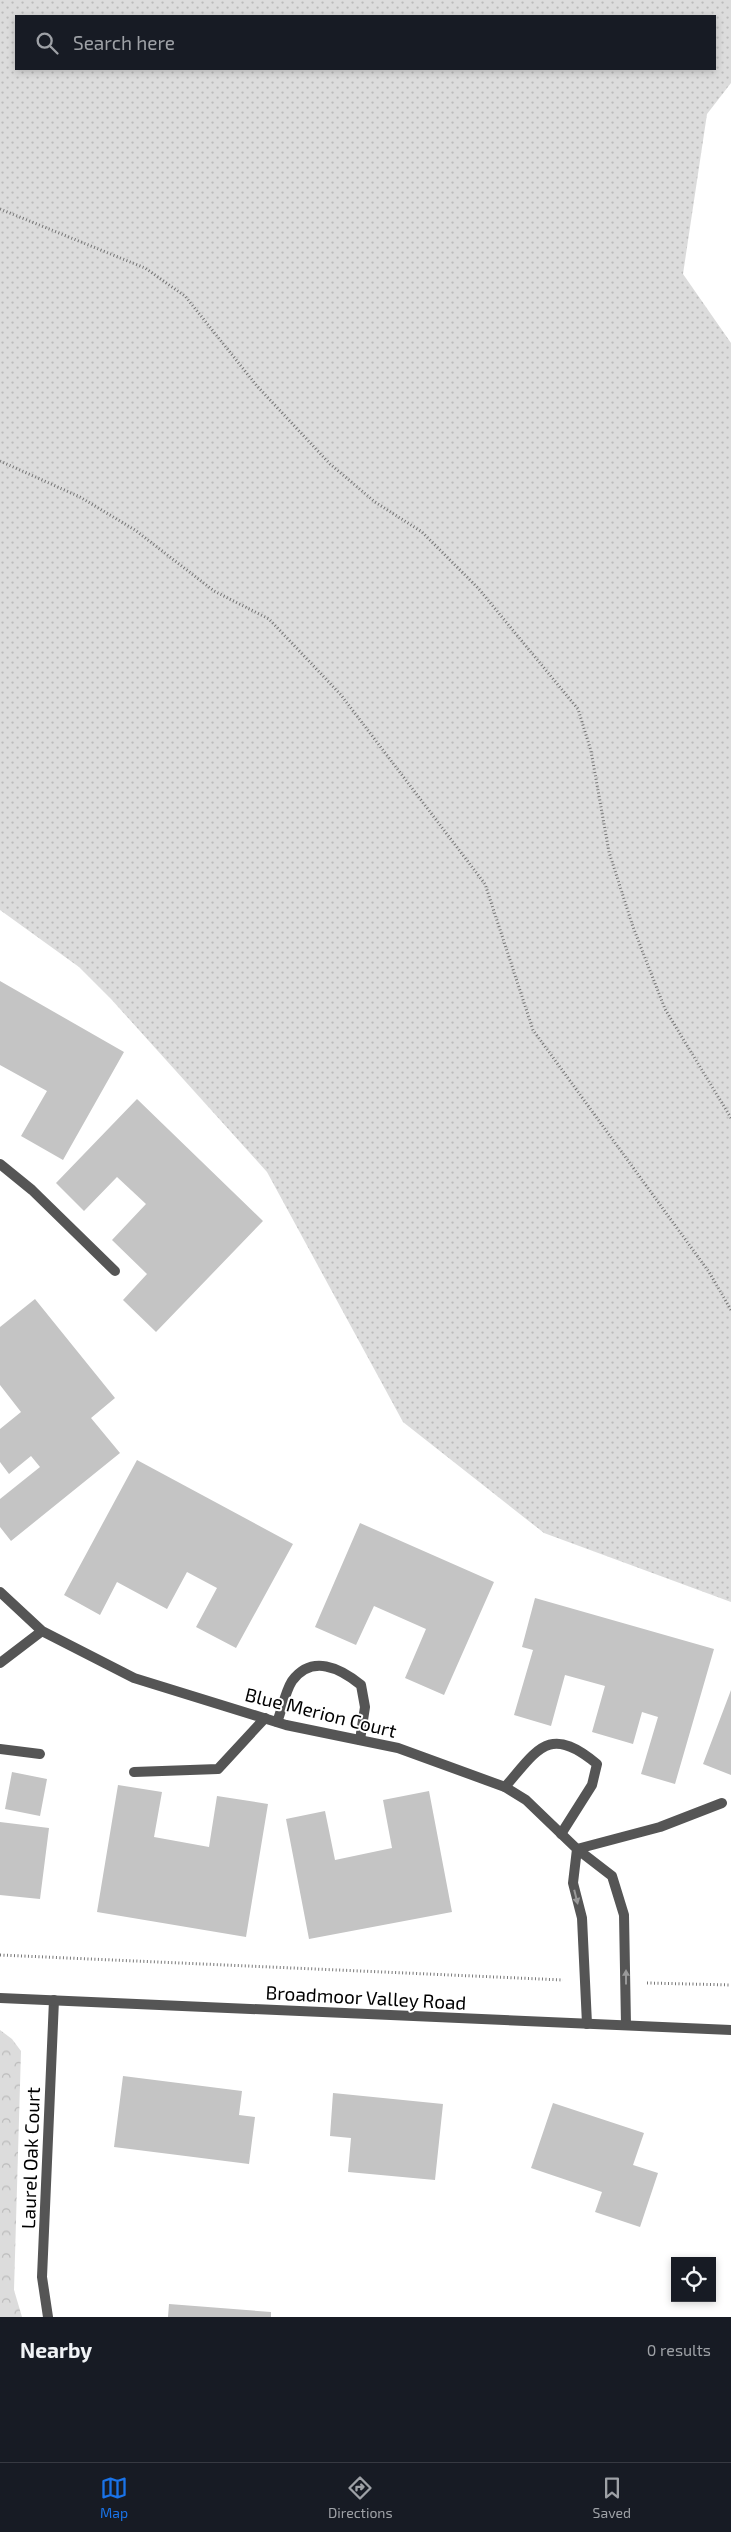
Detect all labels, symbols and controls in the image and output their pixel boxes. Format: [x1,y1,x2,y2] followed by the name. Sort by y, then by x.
[15,15,716,70] search box
[33,29,61,57] icon: search
[73,31,175,54] text: Search here
[243,1682,399,1742] street label: Blue Merion Court
[573,1889,581,1904] one-way arrow
[622,1968,630,1984] one-way arrow
[265,1980,467,2014] street label: Broadmoor Valley Road
[16,2087,44,2229] street label: Laurel Oak Court
[671,2257,716,2302] map controls
[671,2257,716,2302] button: locate
[20,2337,92,2362] text: Nearby
[647,2340,711,2359] text: 0 results
[100,2474,128,2521] tab: Map
[328,2474,393,2521] tab: Directions
[593,2474,631,2521] tab: Saved

